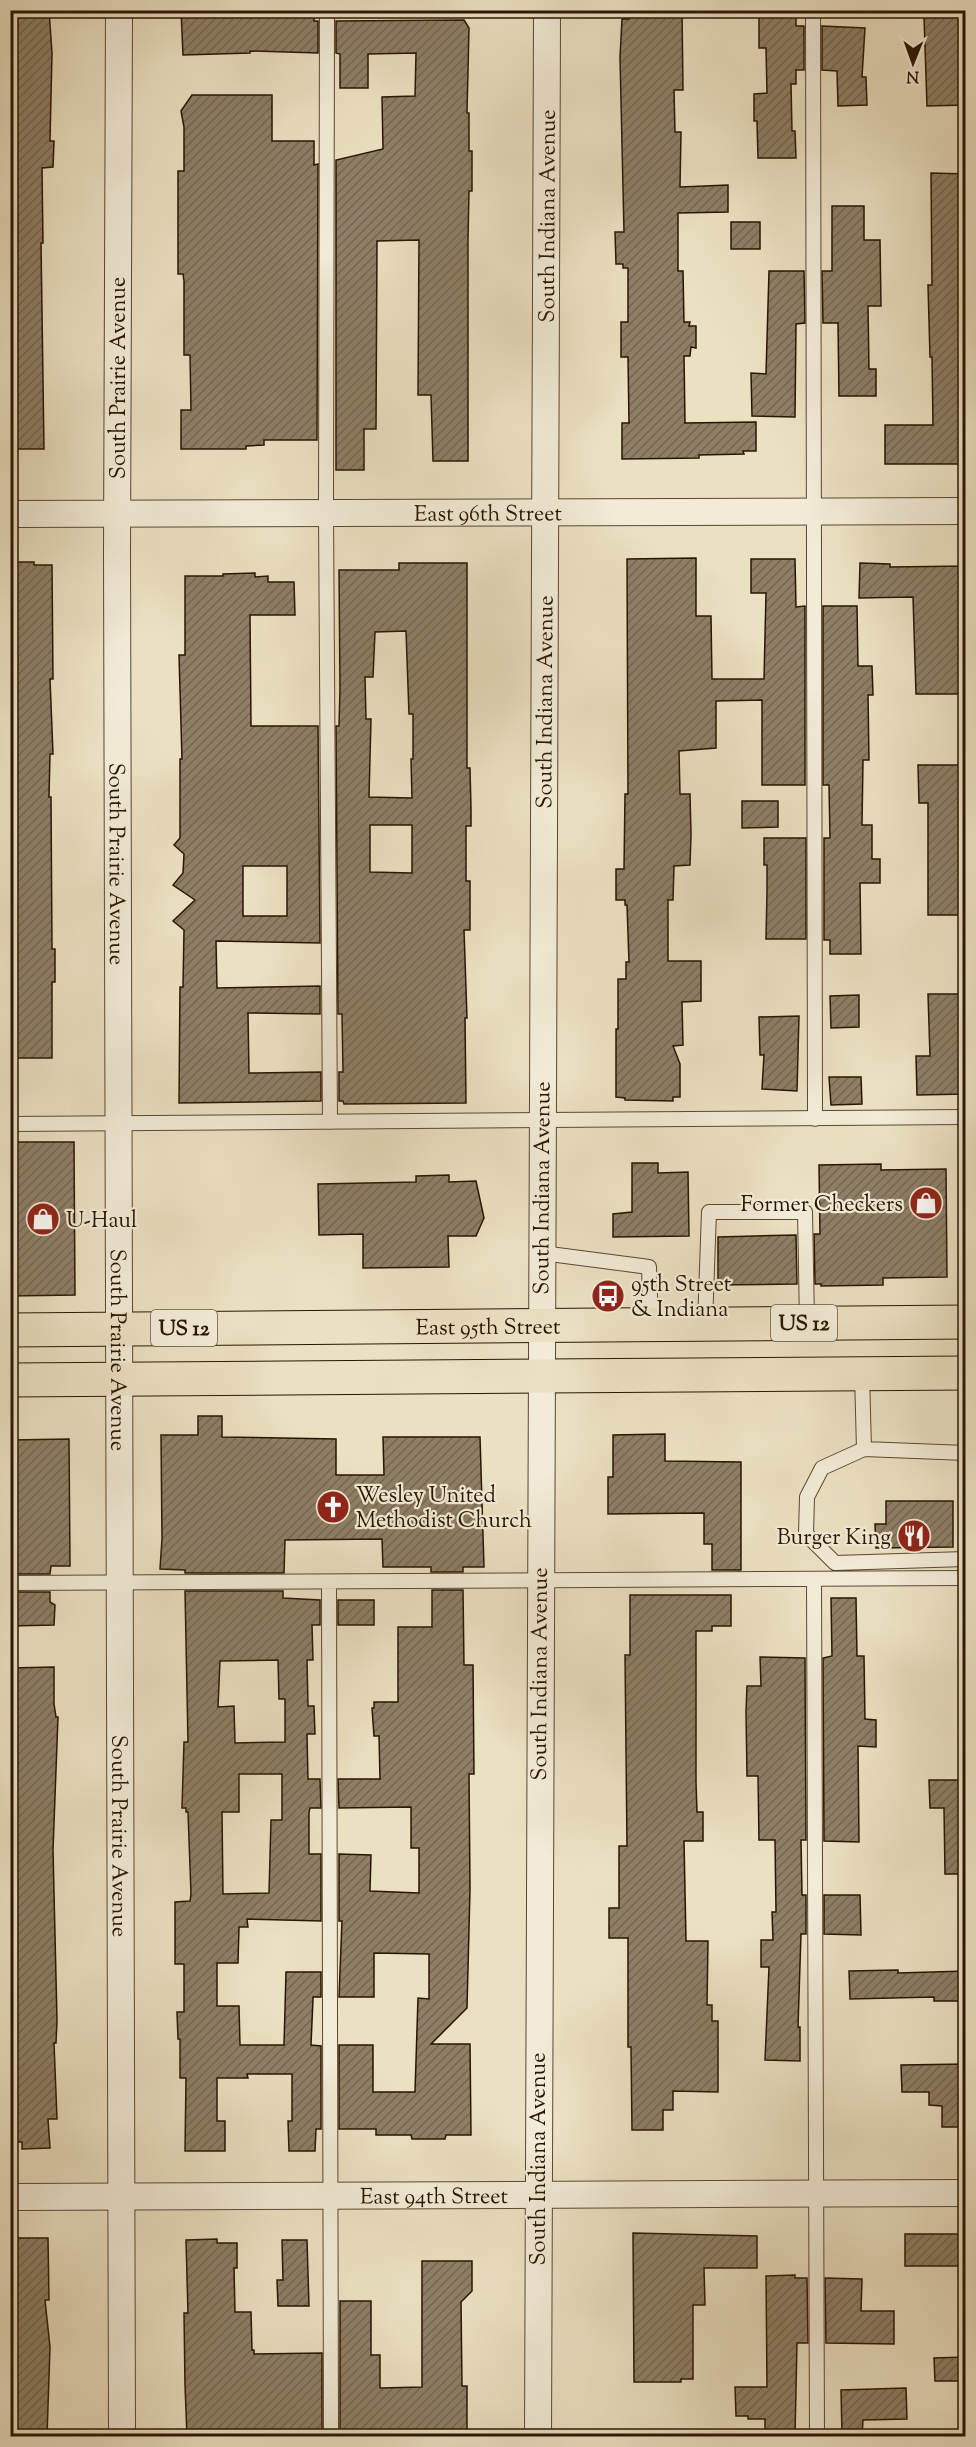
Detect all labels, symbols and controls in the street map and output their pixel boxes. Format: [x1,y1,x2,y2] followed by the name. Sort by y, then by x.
[883,33,943,93] north arrow
[906,64,919,87] text: N
[533,109,566,323] street label: South Indiana Avenue
[104,277,136,479] street label: South Prairie Avenue
[414,499,562,532] street label: East 96th Street
[530,595,563,809] street label: South Indiana Avenue
[99,763,131,965] street label: South Prairie Avenue
[527,1081,560,1295] street label: South Indiana Avenue
[908,1185,944,1221] shop icon: Former Checkers
[740,1190,903,1222] place label: Former Checkers
[25,1201,61,1237] shop icon: U-Haul
[66,1206,137,1238] place label: U-Haul
[100,1249,132,1451] street label: South Prairie Avenue
[631,1270,732,1327] place label: 95th Street & Indiana
[590,1278,626,1314] bus stop icon: 95th Street & Indiana
[771,1305,837,1341] road number: US 12
[151,1310,217,1346] road number: US 12
[415,1312,561,1346] street label: East 95th Street
[356,1481,532,1538] place label: Wesley United Methodist Church
[315,1489,351,1525] church icon: Wesley United Methodist Church
[896,1518,932,1554] restaurant icon: Burger King
[777,1523,891,1555] place label: Burger King
[525,1567,558,1781] street label: South Indiana Avenue
[101,1735,134,1937] street label: South Prairie Avenue
[524,2052,556,2266] street label: South Indiana Avenue
[360,2182,509,2215] street label: East 94th Street

